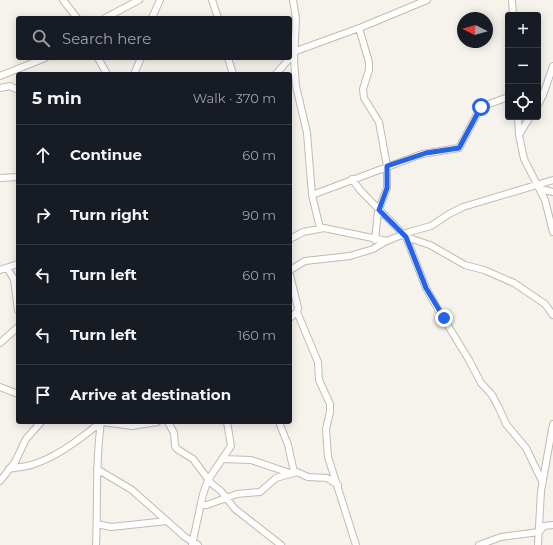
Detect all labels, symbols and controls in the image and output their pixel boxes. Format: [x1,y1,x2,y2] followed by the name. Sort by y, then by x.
[457,12,493,48] north arrow
[505,12,541,120] map controls
[505,12,541,48] button: +
[16,16,292,60] search box
[30,27,52,49] icon: search
[62,29,151,48] text: Search here
[505,48,541,84] button: −
[505,84,541,120] button: locate
[32,88,82,108] text: 5 min
[193,90,276,106] text: Walk · 370 m
[472,98,490,116] route start
[32,144,54,166] icon: ahead
[70,145,142,164] text: Continue
[242,147,276,163] text: 60 m
[32,204,54,226] icon: right
[70,205,149,224] text: Turn right
[242,207,276,223] text: 90 m
[32,264,54,286] icon: left
[70,265,137,284] text: Turn left
[242,267,276,283] text: 60 m
[435,309,453,327] route end
[32,324,54,346] icon: left
[70,325,137,344] text: Turn left
[238,327,276,343] text: 160 m
[32,384,54,406] icon: arrive
[70,385,231,404] text: Arrive at destination

